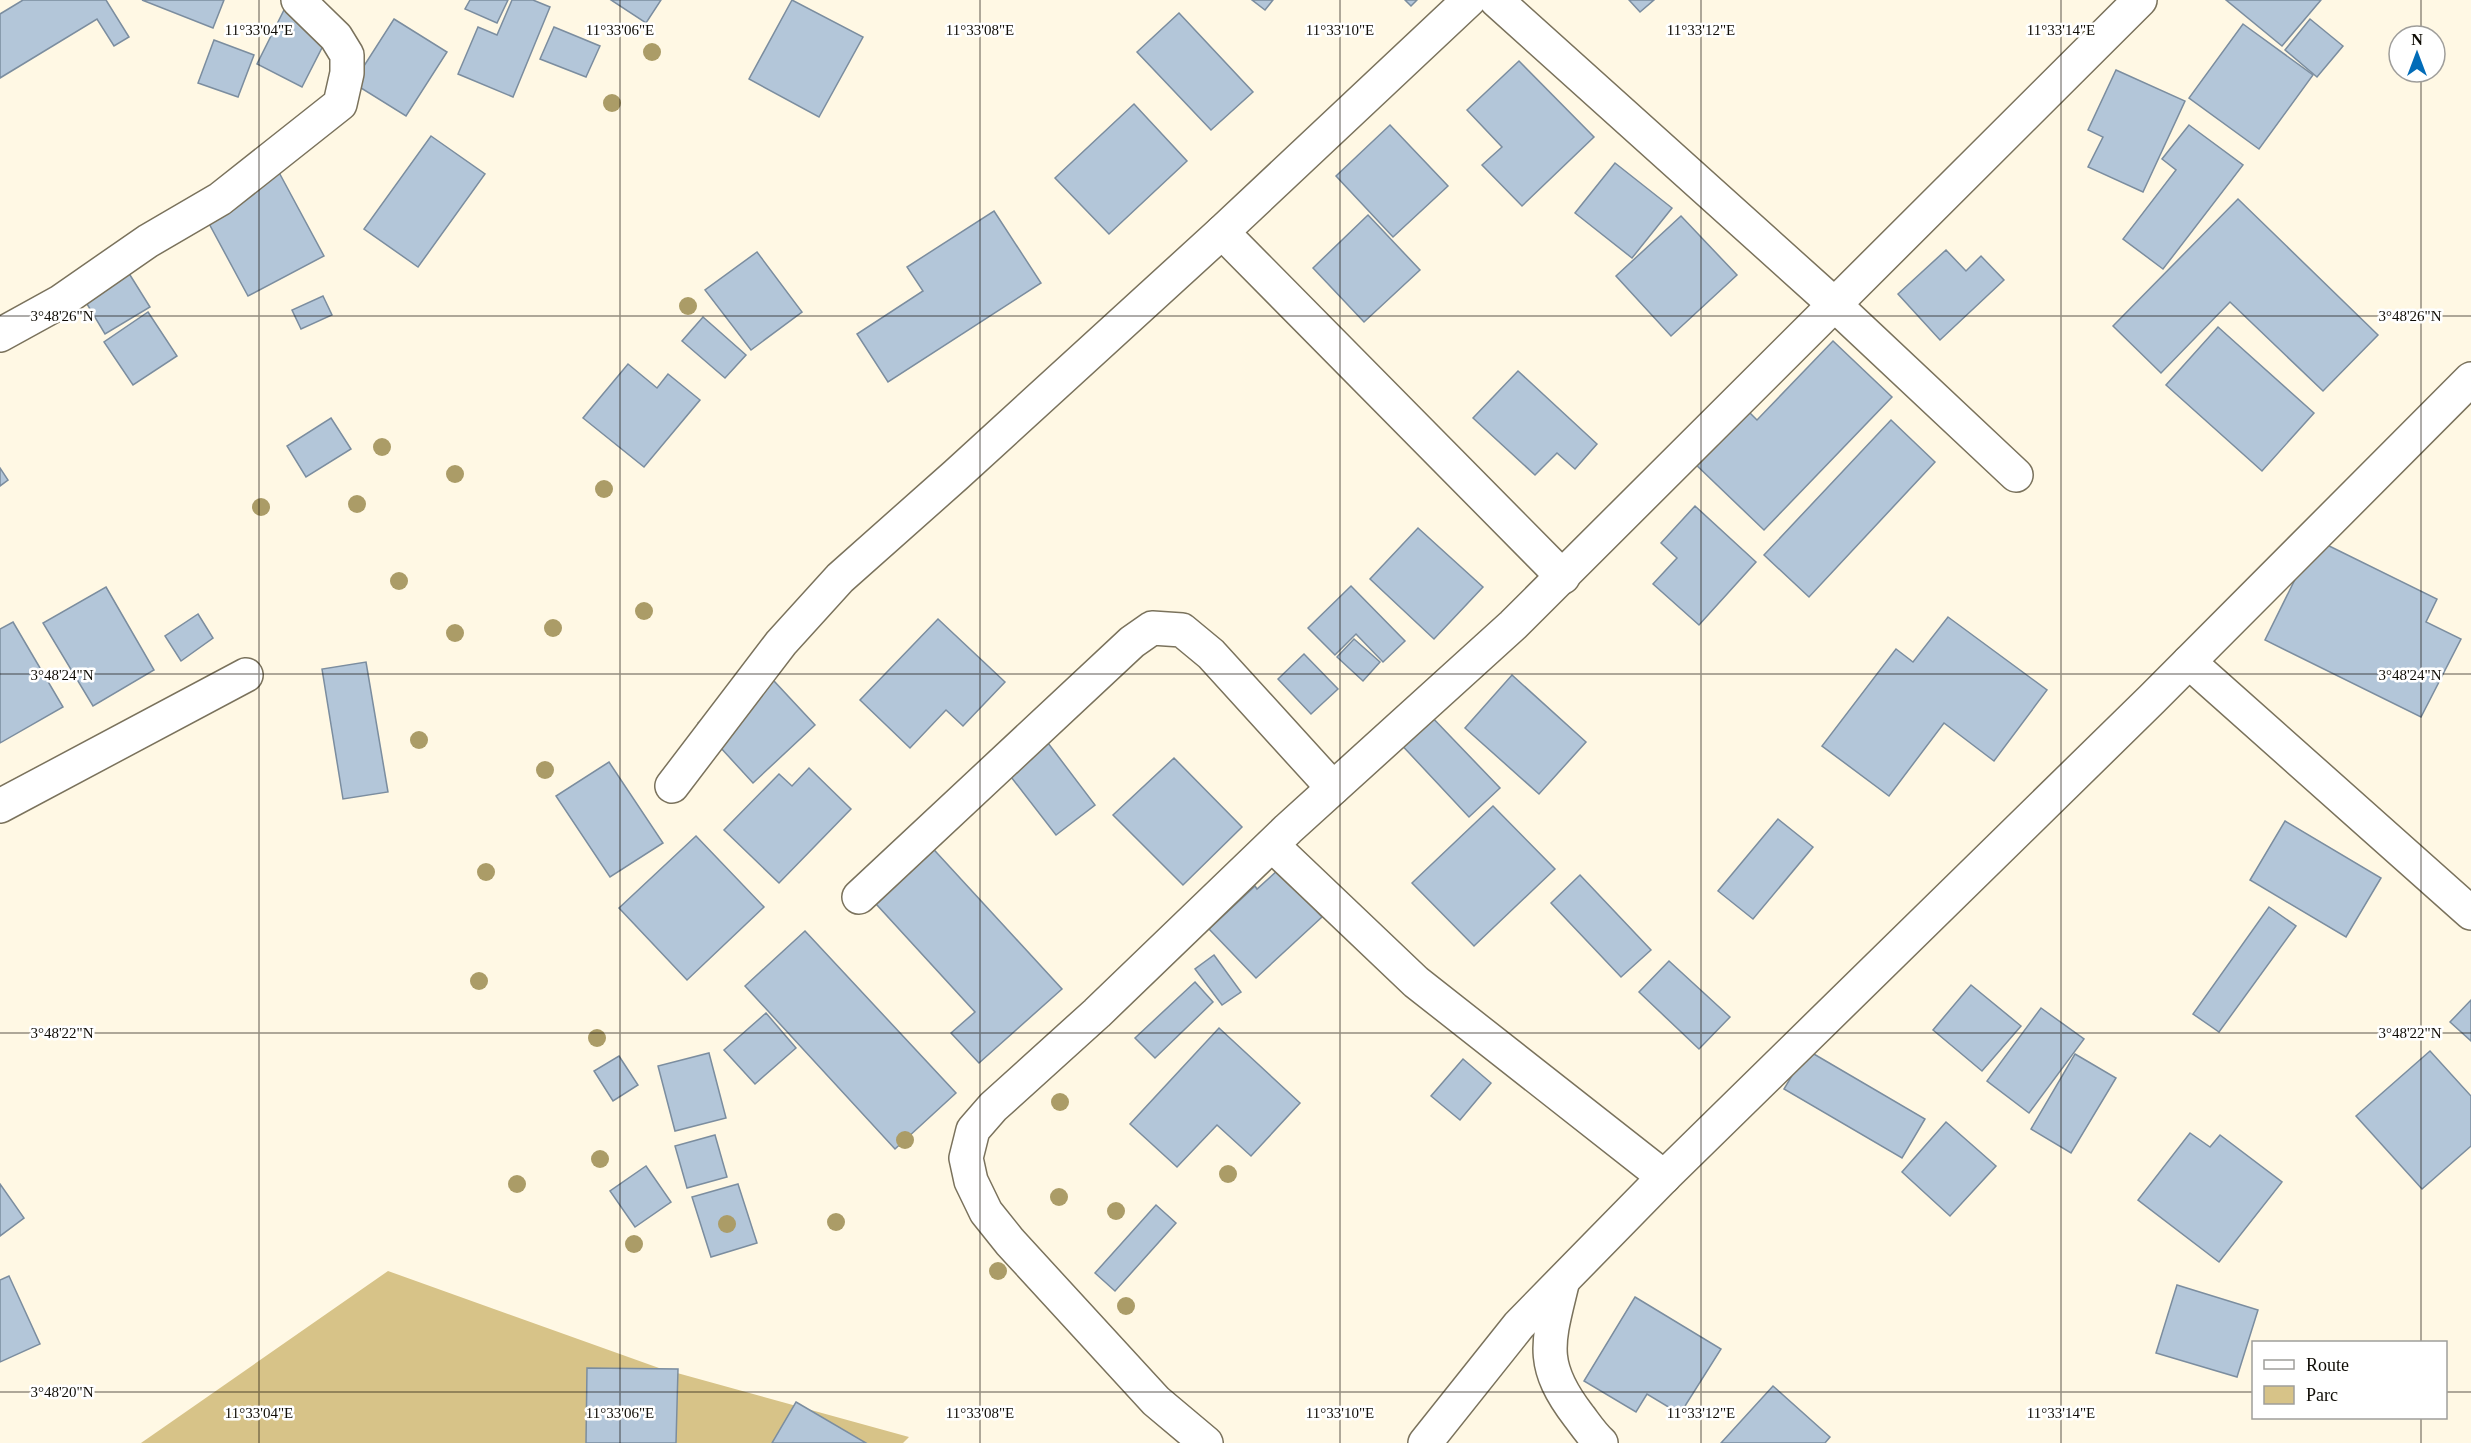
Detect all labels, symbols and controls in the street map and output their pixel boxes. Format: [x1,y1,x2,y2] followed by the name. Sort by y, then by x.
[225,22,293,38] text: 11°33'04"E
[586,22,654,38] text: 11°33'06"E
[946,22,1014,38] text: 11°33'08"E
[1306,22,1374,38] text: 11°33'10"E
[1667,22,1735,38] text: 11°33'12"E
[2027,22,2095,38] text: 11°33'14"E
[2387,24,2447,84] north arrow
[2411,31,2423,48] text: N
[30,308,94,324] text: 3°48'26"N
[2378,308,2442,324] text: 3°48'26"N
[30,667,94,683] text: 3°48'24"N
[2378,667,2442,683] text: 3°48'24"N
[30,1025,94,1041] text: 3°48'22"N
[2378,1025,2442,1041] text: 3°48'22"N
[2252,1341,2447,1419] legend
[2306,1355,2349,1375] text: Route
[30,1384,94,1400] text: 3°48'20"N
[2306,1385,2338,1405] text: Parc
[225,1405,293,1421] text: 11°33'04"E
[586,1405,654,1421] text: 11°33'06"E
[946,1405,1014,1421] text: 11°33'08"E
[1306,1405,1374,1421] text: 11°33'10"E
[1667,1405,1735,1421] text: 11°33'12"E
[2027,1405,2095,1421] text: 11°33'14"E

